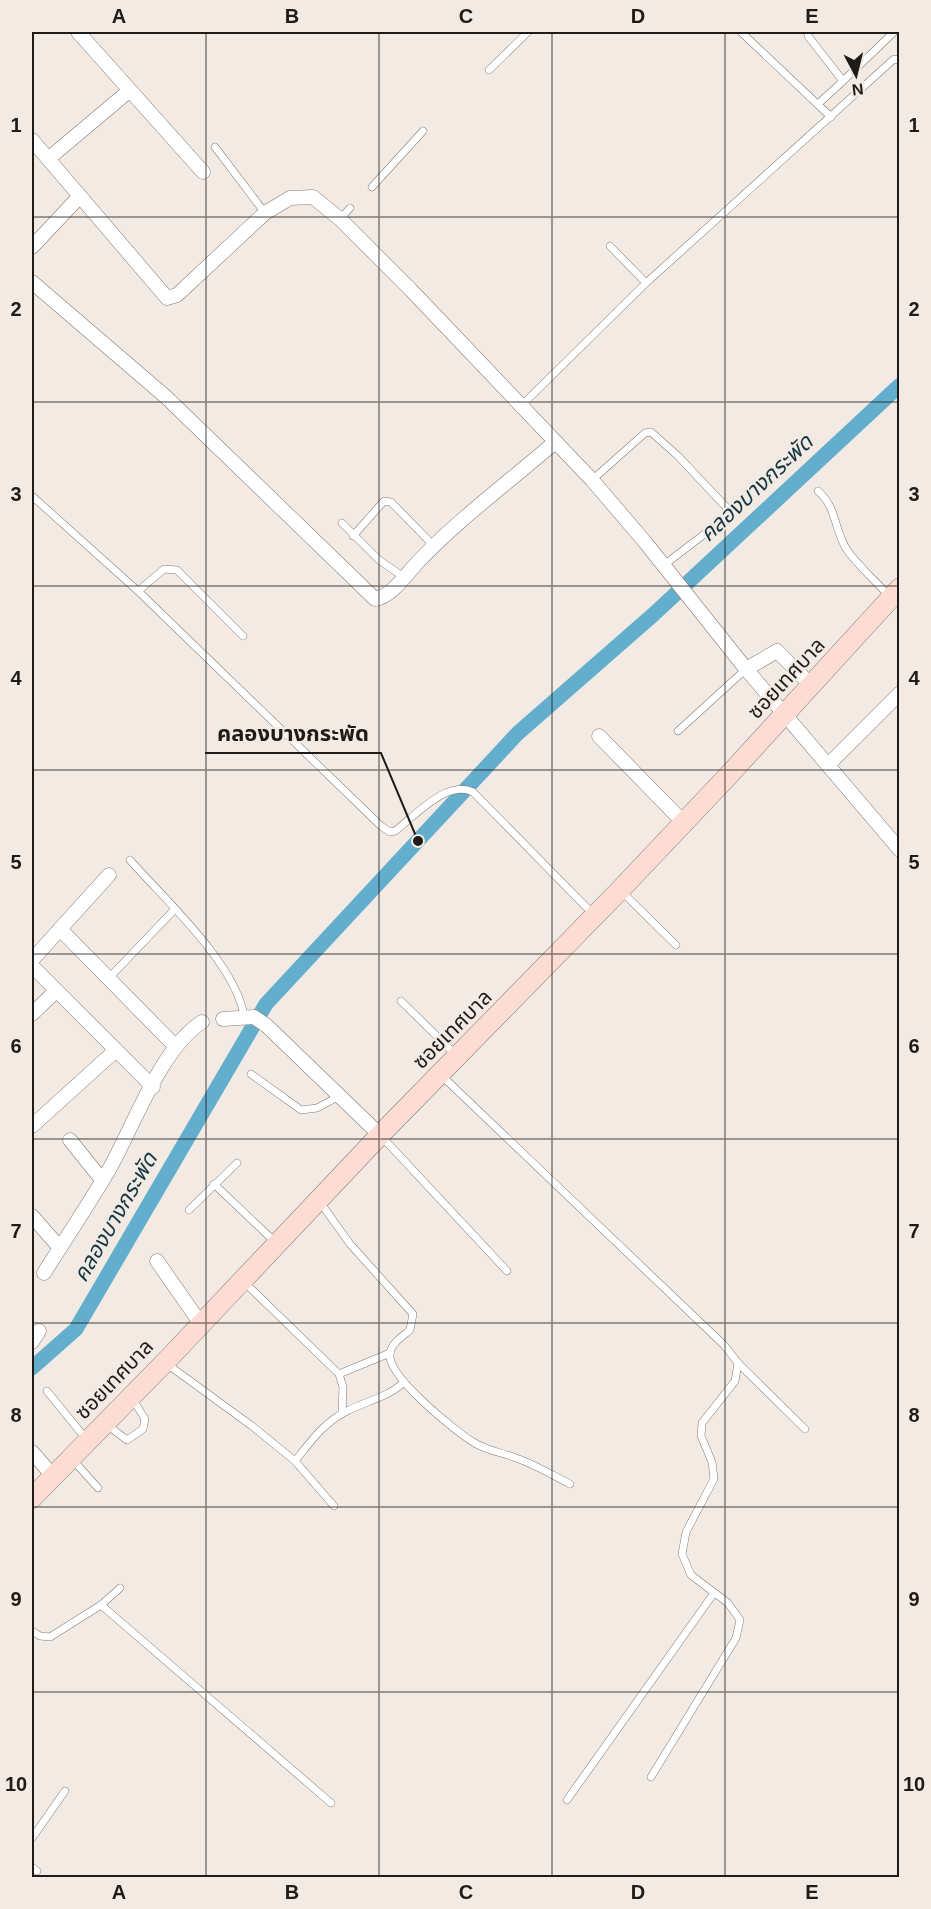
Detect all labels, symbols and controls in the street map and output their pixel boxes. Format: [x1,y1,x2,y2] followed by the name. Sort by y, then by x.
[112,5,126,27] text: A
[285,5,299,27] text: B
[459,5,473,27] text: C
[631,5,645,27] text: D
[805,5,819,27] text: E
[826,45,886,105] north arrow
[851,80,865,99] text: N
[10,114,22,136] text: 1
[908,114,920,136] text: 1
[10,298,22,320] text: 2
[908,298,920,320] text: 2
[695,429,819,547] water label: คลองบางกระพัด
[10,483,22,505] text: 3
[908,483,920,505] text: 3
[743,633,829,723] street label: ซอยเทศบาล
[10,667,22,689] text: 4
[908,667,920,689] text: 4
[205,713,381,753] callout: คลองบางกระพัด
[217,721,369,746] text: คลองบางกระพัด
[10,851,22,873] text: 5
[908,851,920,873] text: 5
[408,985,496,1073] street label: ซอยเทศบาล
[10,1035,22,1057] text: 6
[908,1035,920,1057] text: 6
[68,1147,163,1286] water label: คลองบางกระพัด
[10,1220,22,1242] text: 7
[908,1220,920,1242] text: 7
[70,1334,158,1424] street label: ซอยเทศบาล
[10,1404,22,1426] text: 8
[908,1404,920,1426] text: 8
[10,1588,22,1610] text: 9
[908,1588,920,1610] text: 9
[5,1773,27,1795] text: 10
[903,1773,925,1795] text: 10
[112,1881,126,1903] text: A
[285,1881,299,1903] text: B
[459,1881,473,1903] text: C
[631,1881,645,1903] text: D
[805,1881,819,1903] text: E

